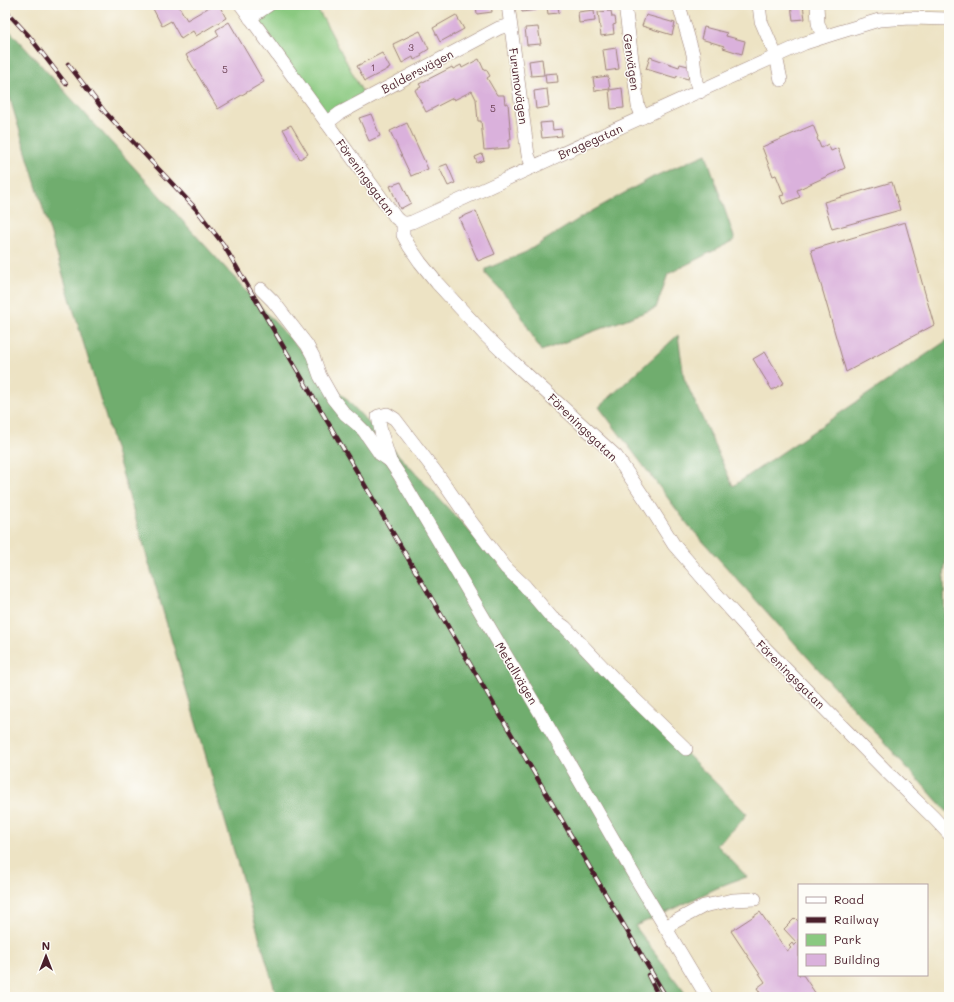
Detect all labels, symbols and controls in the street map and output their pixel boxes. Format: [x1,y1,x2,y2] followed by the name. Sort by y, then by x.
[620,32,644,92] street label: Genvägen
[408,40,414,54] house number: 3
[378,45,456,97] street label: Baldersvägen
[506,47,532,125] street label: Furumovägen
[371,60,375,74] house number: 1
[222,62,228,76] house number: 5
[490,101,496,115] house number: 5
[555,120,625,162] street label: Bragegatan
[333,136,399,218] street label: Föreningsgatan
[545,390,621,464] street label: Föreningsgatan
[753,636,829,712] street label: Föreningsgatan
[492,639,542,707] street label: Metallvägen
[798,884,928,976] legend
[834,891,864,907] text: Road
[834,911,879,927] text: Railway
[834,931,861,947] text: Park
[26,936,66,976] north arrow
[42,938,50,953] text: N
[834,951,880,967] text: Building

